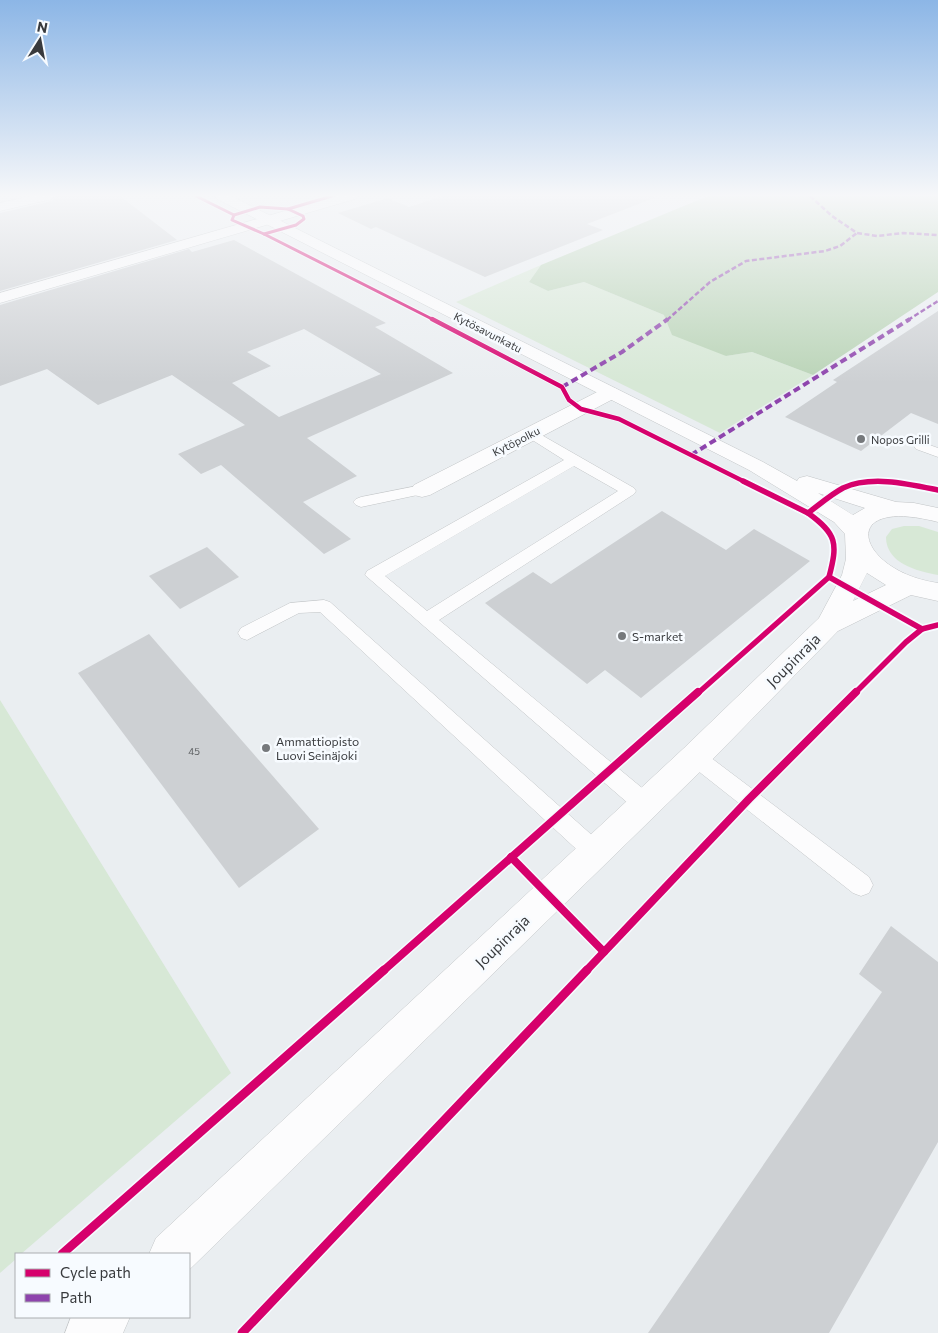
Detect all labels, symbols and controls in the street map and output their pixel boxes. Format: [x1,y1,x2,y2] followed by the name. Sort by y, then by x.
[15,15,65,65] north arrow
[36,17,49,36] text: N
[452,309,524,355] street label: Kytösavunkatu
[490,423,542,459] street label: Kytöpolku
[855,433,867,445] marker: Nopos Grilli
[871,433,930,446] place label: Nopos Grilli
[632,629,683,643] place label: S-market
[762,629,824,691] street label: Joupinraja
[616,630,628,642] marker: S-market
[276,734,359,762] place label: Ammattiopisto Luovi Seinäjoki
[260,742,272,754] marker: Ammattiopisto Luovi Seinäjoki
[188,745,200,757] house number: 45
[471,911,533,971] street label: Joupinraja
[15,1253,190,1318] legend
[60,1263,131,1281] text: Cycle path
[60,1288,92,1306] text: Path

